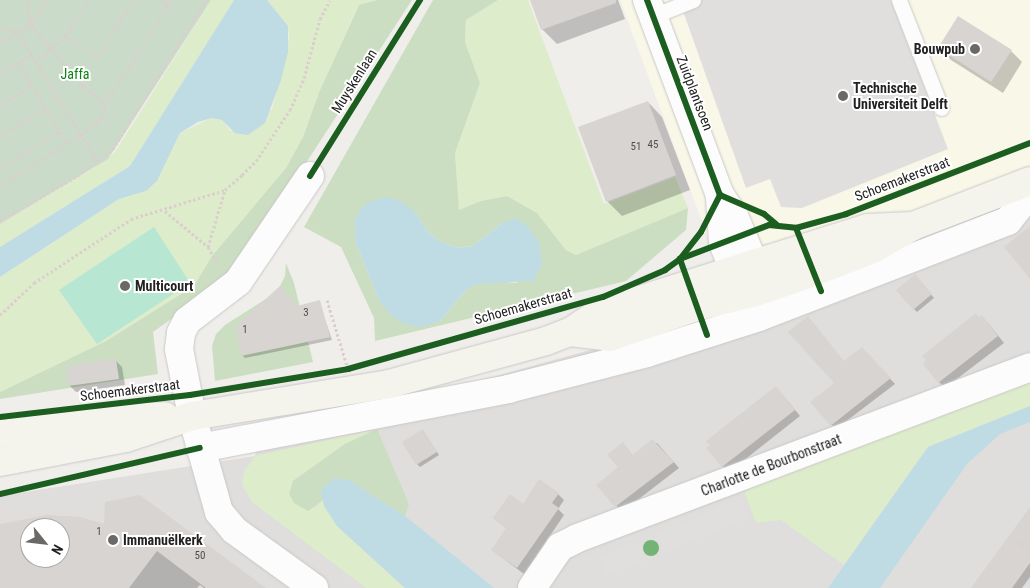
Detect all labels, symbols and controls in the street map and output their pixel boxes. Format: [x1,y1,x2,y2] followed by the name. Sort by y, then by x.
[914,41,965,57] place label: Bouwpub
[969,43,981,55] marker: Bouwpub
[328,46,380,116] street label: Muyskenlaan
[673,53,717,133] street label: Zuidplantsoen
[60,66,90,82] park label: Jaffa
[853,80,948,112] place label: Technische Universiteit Delft
[837,90,849,102] marker: Technische Universiteit Delft
[648,138,658,152] house number: 45
[631,140,641,154] house number: 51
[852,153,952,205] street label: Schoemakerstraat
[135,278,193,294] place label: Multicourt
[119,280,131,292] marker: Multicourt
[472,284,574,328] street label: Schoemakerstraat
[303,306,309,320] house number: 3
[242,323,248,337] house number: 1
[79,376,181,404] street label: Schoemakerstraat
[698,430,844,500] street label: Charlotte de Bourbonstraat
[20,518,70,568] north arrow
[96,525,102,539] house number: 1
[123,532,203,548] place label: Immanuëlkerk
[107,534,119,546] marker: Immanuëlkerk
[48,542,66,557] text: N
[195,549,205,563] house number: 50

